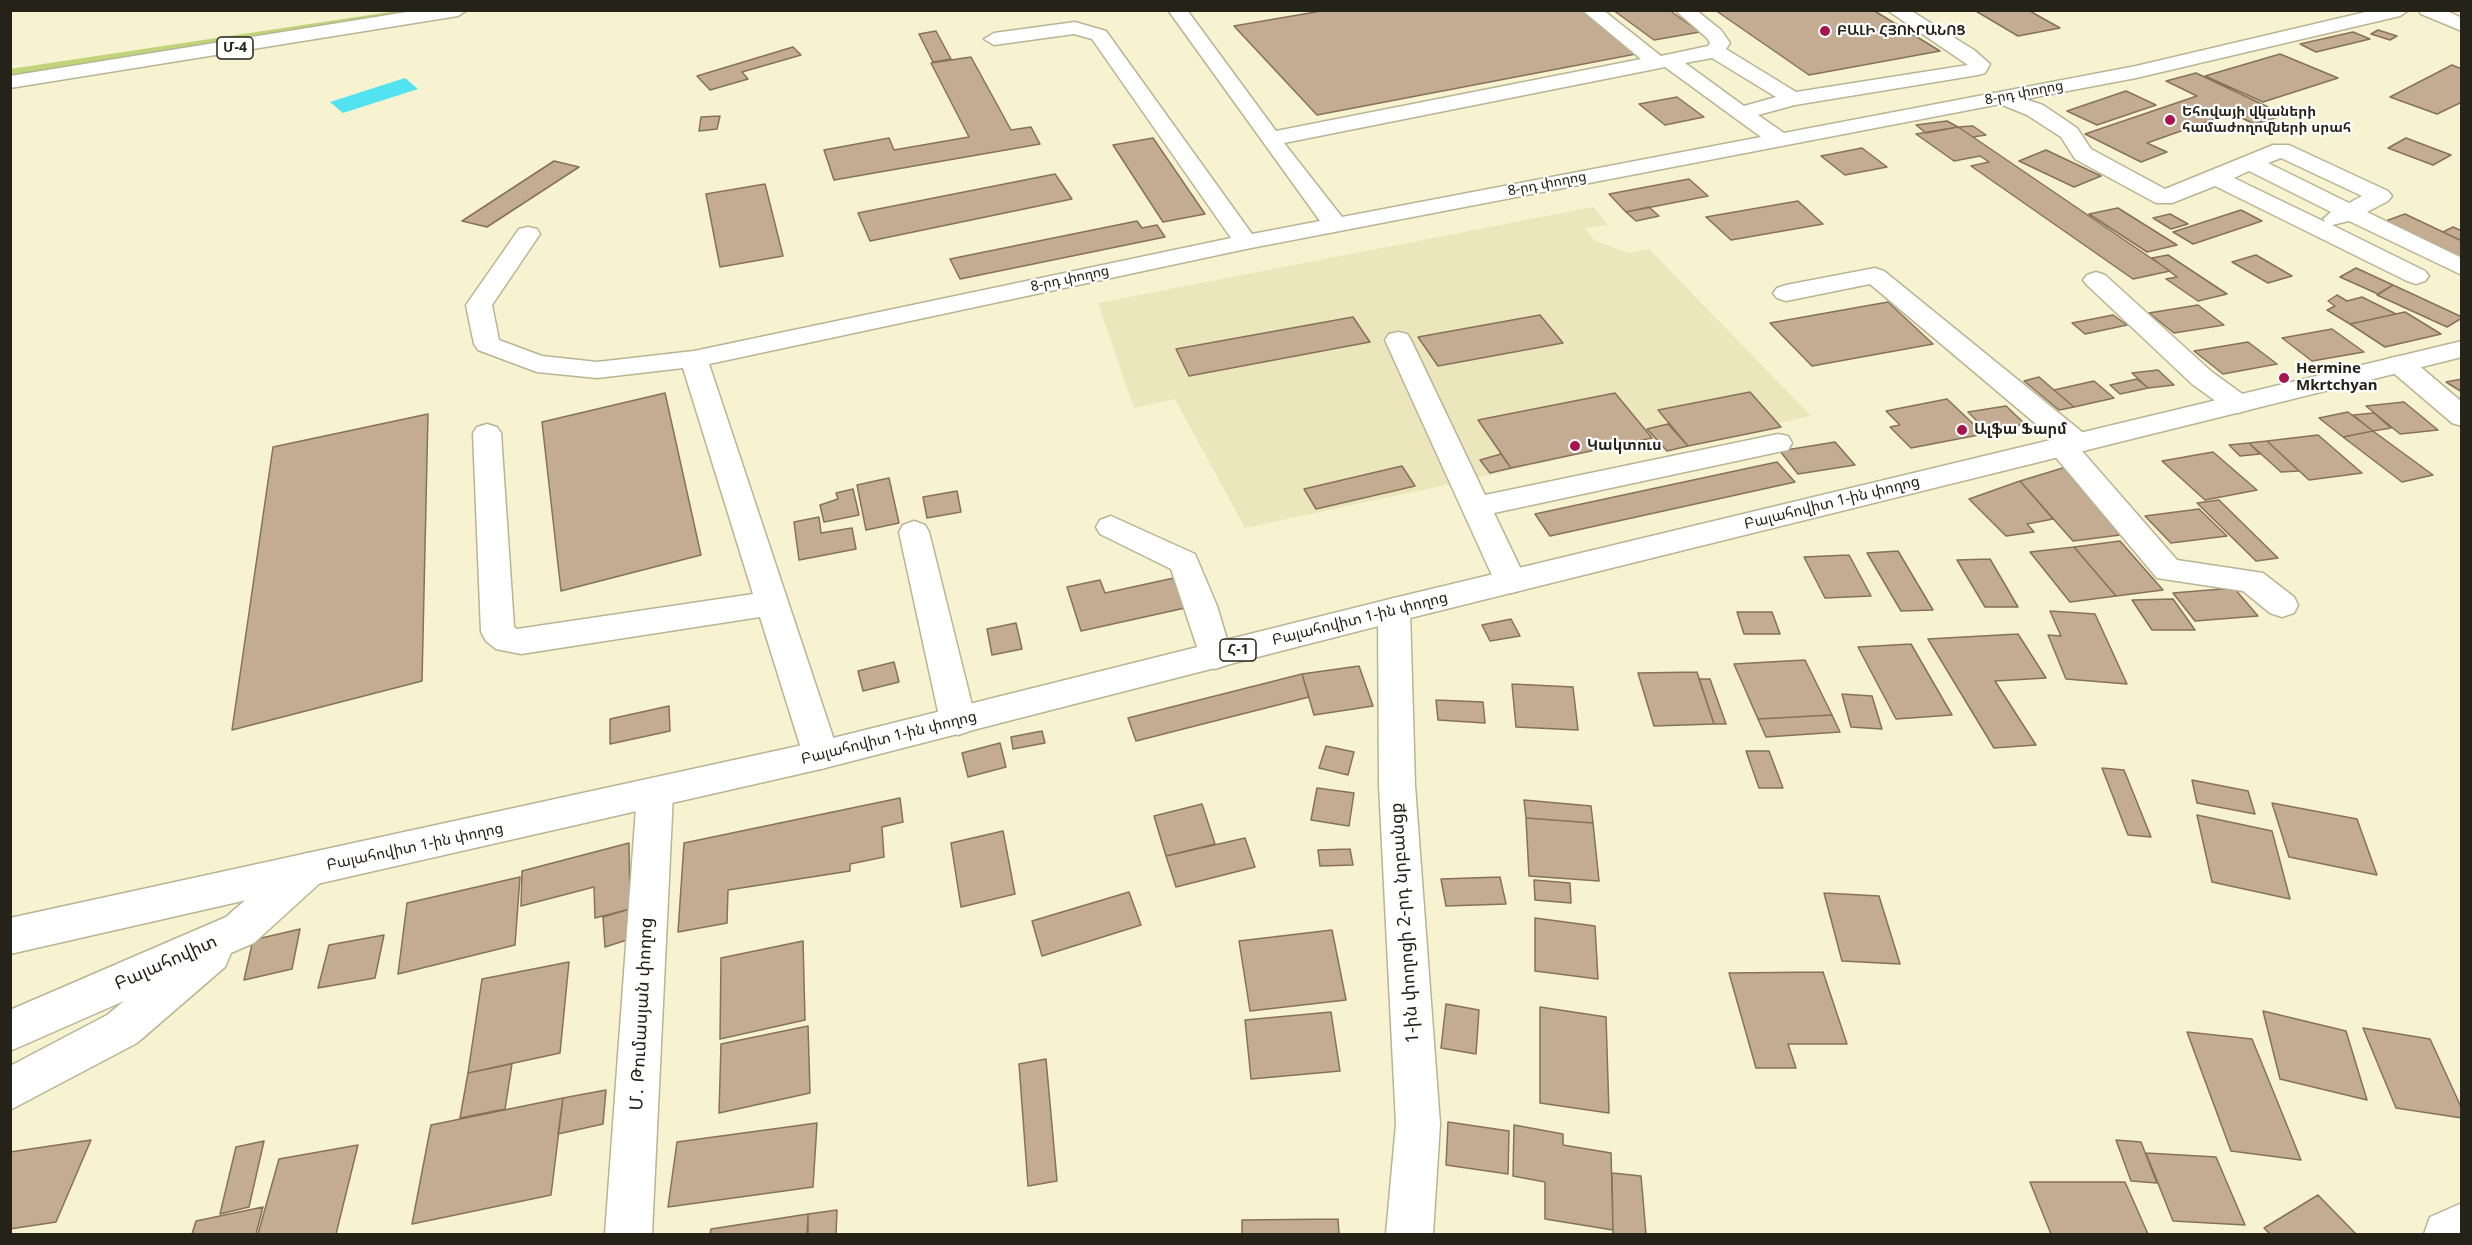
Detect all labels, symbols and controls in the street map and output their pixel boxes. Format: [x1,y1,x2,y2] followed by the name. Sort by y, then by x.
[1837,23,1966,39] place label: ԲԱԼԻ ՀՅՈՒՐԱՆՈՑ
[1818,24,1832,38] marker: ԲԱԼԻ ՀՅՈՒՐԱՆՈՑ
[217,37,253,59] road number: Մ-4
[1983,77,2065,109] street label: 8-րդ փողոց
[2182,104,2351,136] place label: Եհովայի վկաների համաժողովների սրահ
[2163,113,2177,127] marker: Եհովայի վկաների համաժողովների սրահ
[1506,168,1588,200] street label: 8-րդ փողոց
[1029,263,1111,295] street label: 8-րդ փողոց
[2296,360,2377,395] place label: Hermine Mkrtchyan
[2277,371,2291,385] marker: Hermine Mkrtchyan
[1974,421,2067,439] place label: Ալֆա Ֆարմ
[1955,423,1969,437] marker: Ալֆա Ֆարմ
[1587,437,1662,455] place label: Կակտուս
[1568,439,1582,453] marker: Կակտուս
[1742,472,1922,534] street label: Բալահովիտ 1-ին փողոց
[1270,588,1450,650] street label: Բալահովիտ 1-ին փողոց
[1220,639,1256,661] road number: Հ-1
[799,707,979,769] street label: Բալահովիտ 1-ին փողոց
[1386,802,1424,1044] street label: 1-ին փողոցի 2-րդ նրբանցք
[325,819,505,875] street label: Բալահովիտ 1-ին փողոց
[626,917,658,1111] street label: Մ․ Թումասյան փողոց
[111,931,221,995] street label: Բալահովիտ

